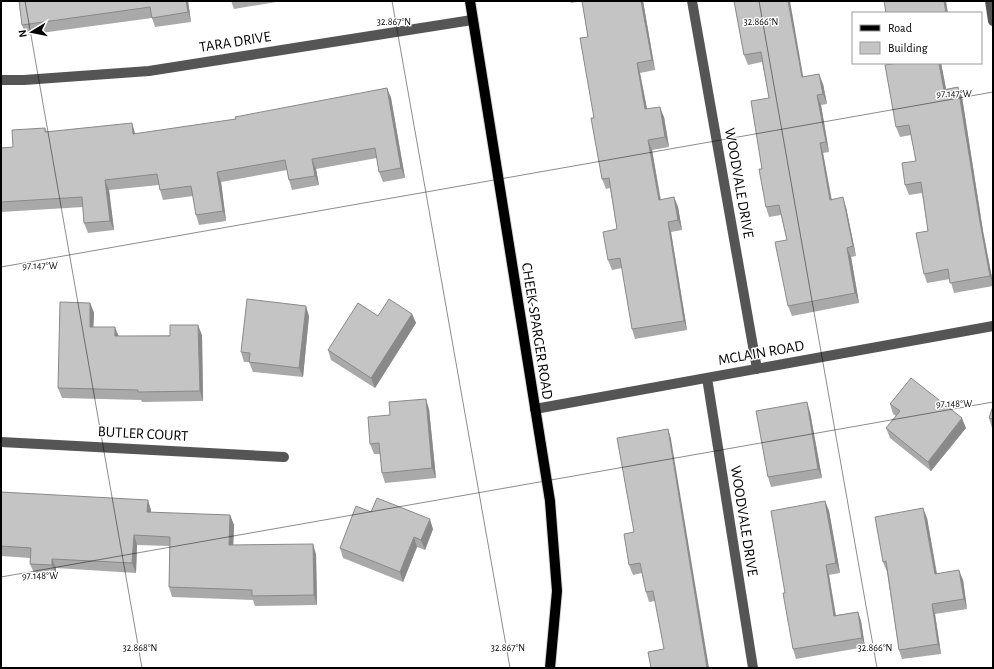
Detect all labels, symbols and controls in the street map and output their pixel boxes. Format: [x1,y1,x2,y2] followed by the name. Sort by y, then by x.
[12,12,52,52] north arrow
[852,12,982,64] legend
[377,17,411,27] text: 32.867°N
[744,17,778,27] text: 32.866°N
[888,22,912,34] text: Road
[17,29,29,38] text: N
[198,29,272,55] street label: TARA DRIVE
[888,42,928,54] text: Building
[936,89,972,99] text: 97.147°W
[722,127,756,239] street label: WOODVALE DRIVE
[22,261,58,271] text: 97.147°W
[519,262,555,401] street label: CHEEK-SPARGER ROAD
[717,338,806,368] street label: MCLAIN ROAD
[936,399,972,409] text: 97.148°W
[97,424,189,444] street label: BUTLER COURT
[728,465,760,577] street label: WOODVALE DRIVE
[22,571,58,581] text: 97.148°W
[123,643,157,653] text: 32.868°N
[491,643,525,653] text: 32.867°N
[858,643,892,653] text: 32.866°N

